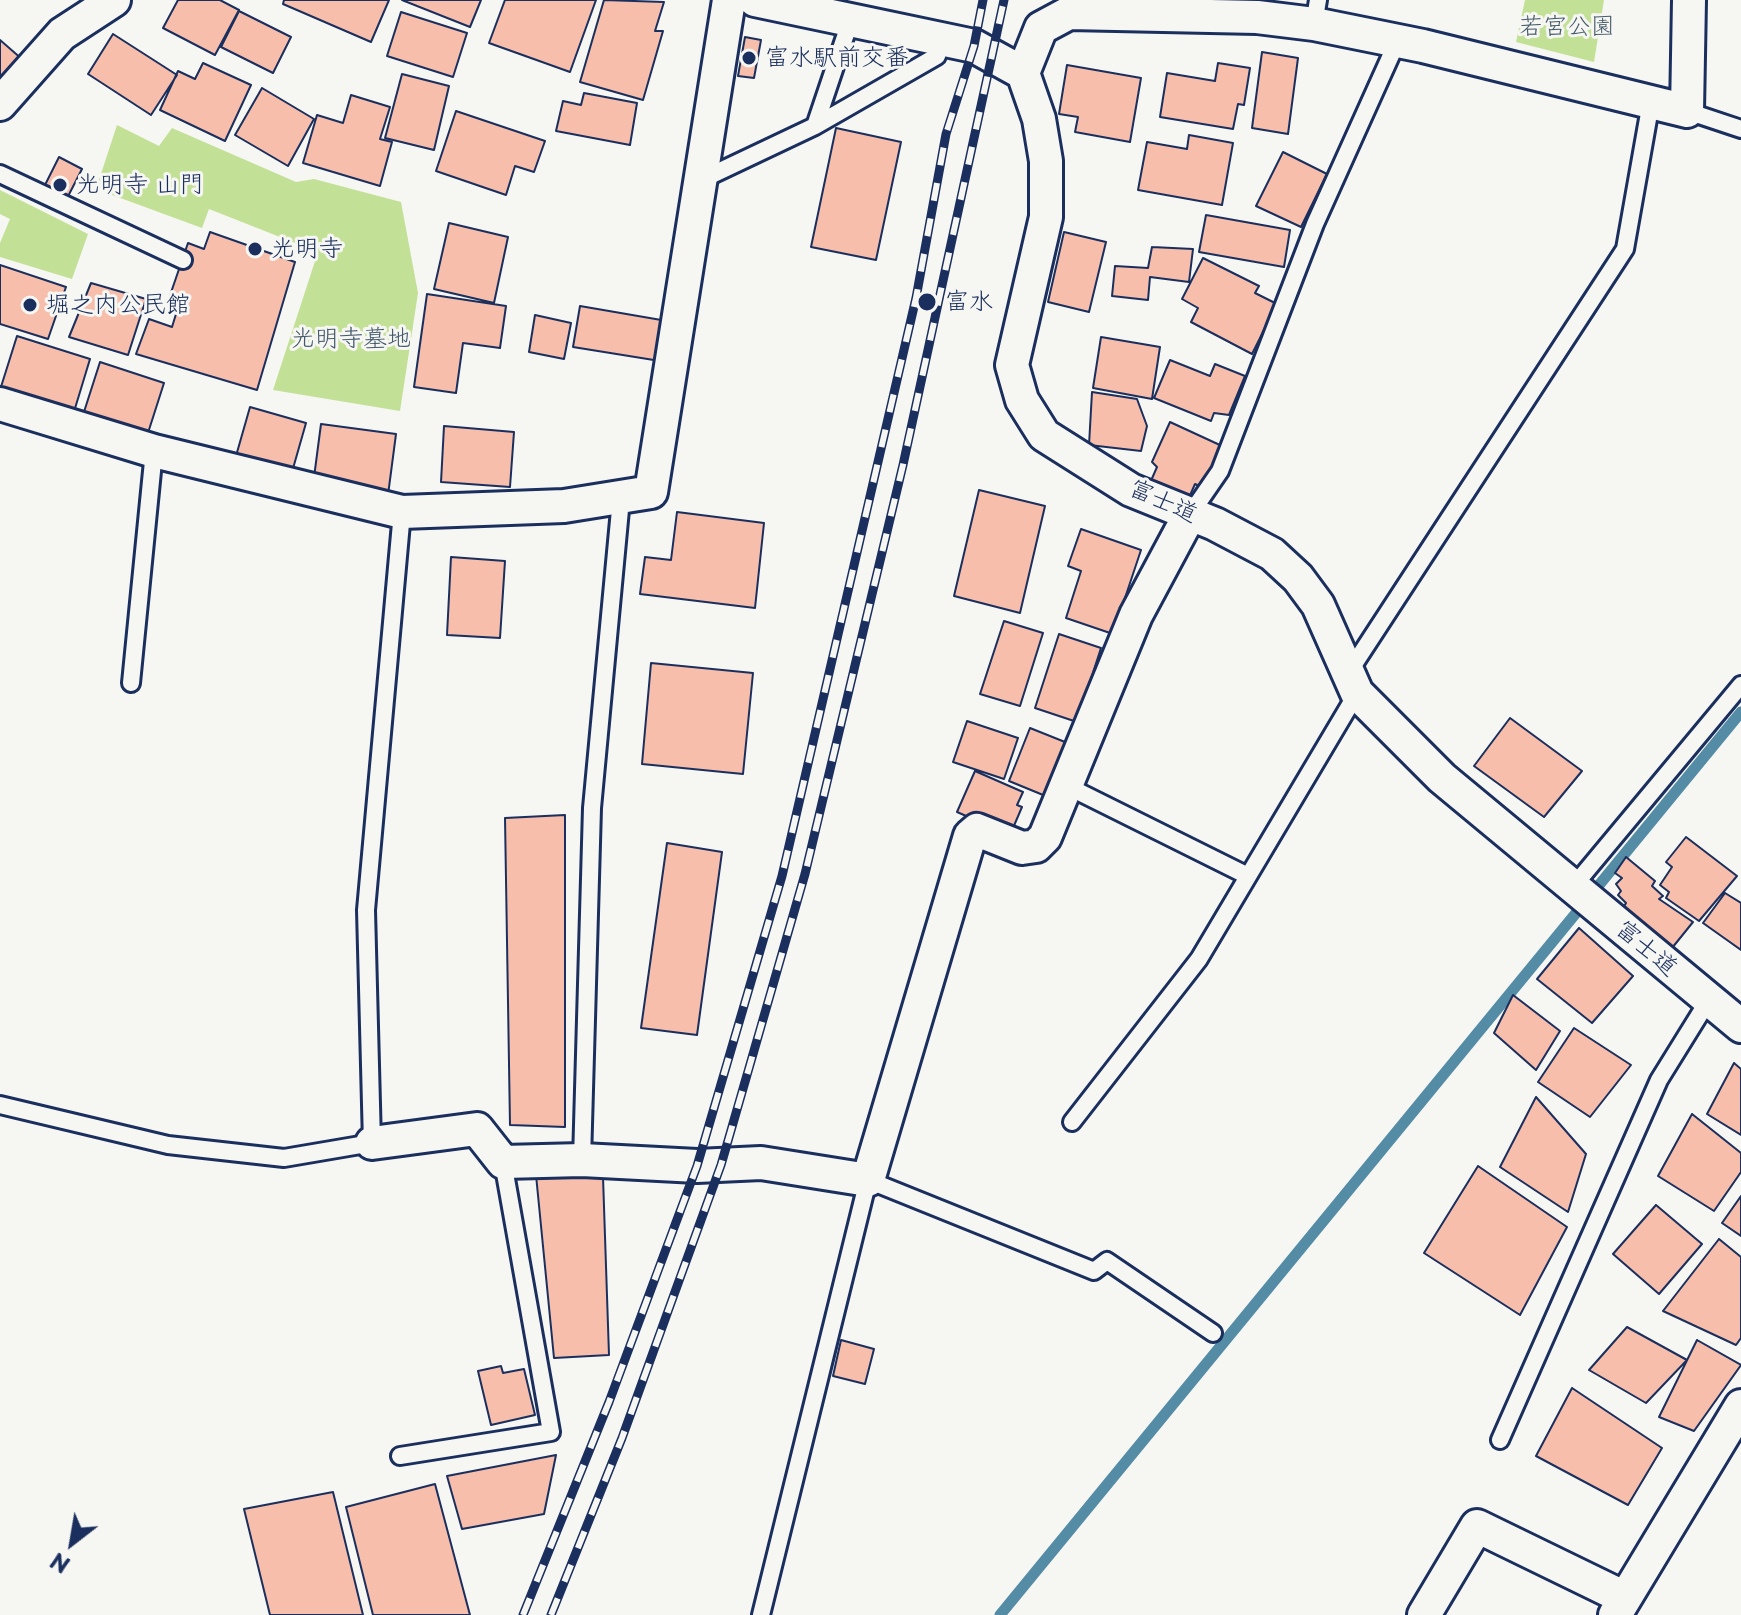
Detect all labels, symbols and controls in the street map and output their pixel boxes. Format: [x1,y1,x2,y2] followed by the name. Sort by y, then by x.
[1519,13,1615,41] park label: 若宮公園
[765,44,909,72] place label: 富水駅前交番
[740,49,758,67] marker: 富水駅前交番
[76,171,204,199] place label: 光明寺 山門
[51,176,69,194] marker: 光明寺 山門
[271,235,343,263] place label: 光明寺
[246,240,264,258] marker: 光明寺
[945,288,993,316] place label: 富水
[46,291,190,319] place label: 堀之内公民館
[916,291,938,313] marker: 富水
[21,296,39,314] marker: 堀之内公民館
[291,325,411,353] park label: 光明寺墓地
[1124,474,1202,530] street label: 富士道
[1609,915,1683,983] street label: 富士道
[32,1503,112,1583] north arrow
[43,1545,75,1583] text: N

